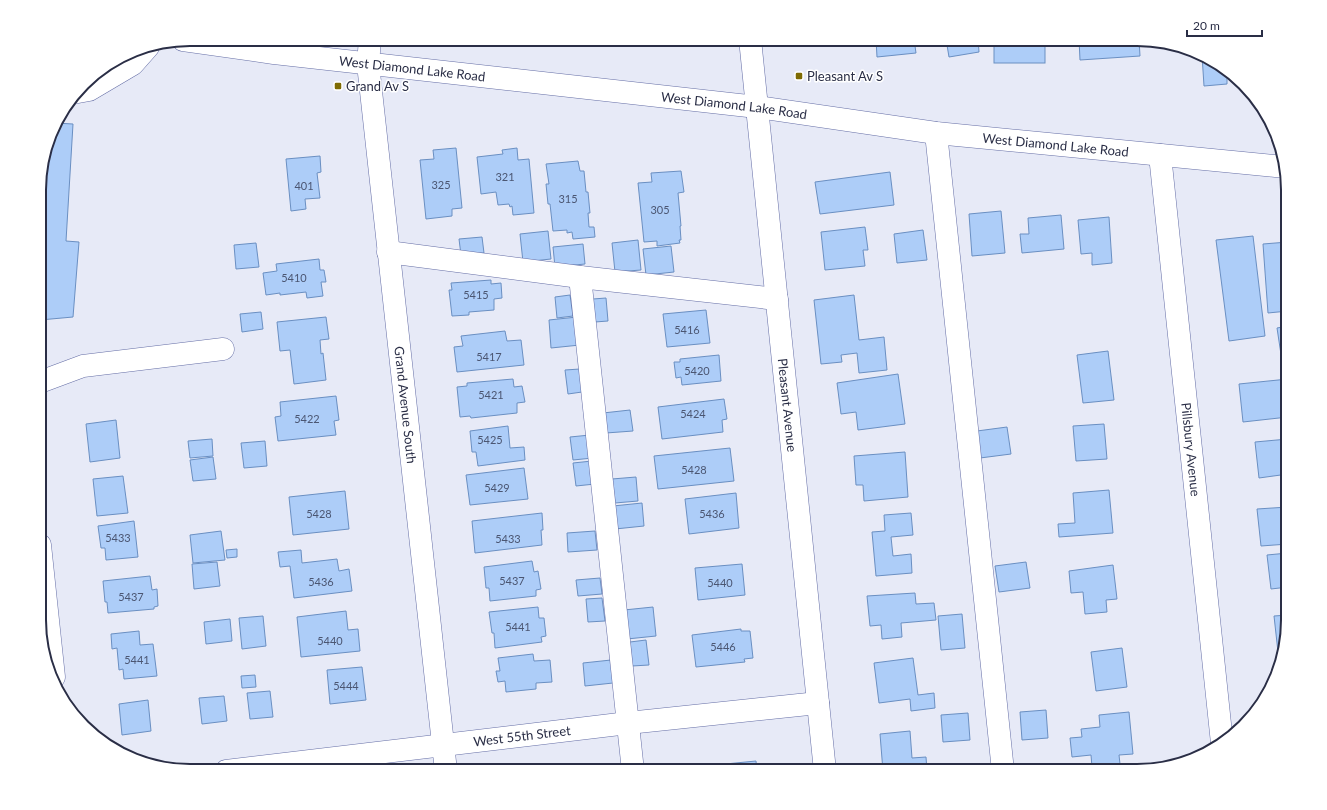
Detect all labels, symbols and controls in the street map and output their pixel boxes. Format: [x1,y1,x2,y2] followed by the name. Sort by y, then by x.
[1187,12,1262,38] scale bar
[1193,18,1220,33] text: 20 m
[338,52,486,85] street label: West Diamond Lake Road
[807,68,883,84] place label: Pleasant Av S
[794,71,804,81] marker: Pleasant Av S
[346,78,409,94] place label: Grand Av S
[333,81,343,91] marker: Grand Av S
[660,88,808,122] street label: West Diamond Lake Road
[982,130,1130,160] street label: West Diamond Lake Road
[495,170,515,183] house number: 321
[431,178,451,191] house number: 325
[294,179,314,192] house number: 401
[558,192,578,205] house number: 315
[650,203,670,216] house number: 305
[281,271,307,284] house number: 5410
[463,288,489,301] house number: 5415
[674,323,700,336] house number: 5416
[391,345,420,464] street label: Grand Avenue South
[476,350,502,363] house number: 5417
[775,357,800,453] street label: Pleasant Avenue
[684,364,710,377] house number: 5420
[478,388,504,401] house number: 5421
[1178,402,1204,497] street label: Pillsbury Avenue
[680,407,706,420] house number: 5424
[294,412,320,425] house number: 5422
[477,433,503,446] house number: 5425
[681,463,707,476] house number: 5428
[484,481,510,494] house number: 5429
[306,507,332,520] house number: 5428
[699,507,725,520] house number: 5436
[105,531,131,544] house number: 5433
[495,532,521,545] house number: 5433
[499,574,525,587] house number: 5437
[308,575,334,588] house number: 5436
[707,576,733,589] house number: 5440
[118,590,144,603] house number: 5437
[505,620,531,633] house number: 5441
[317,634,343,647] house number: 5440
[710,640,736,653] house number: 5446
[124,653,150,666] house number: 5441
[333,679,359,692] house number: 5444
[472,722,572,749] street label: West 55th Street

